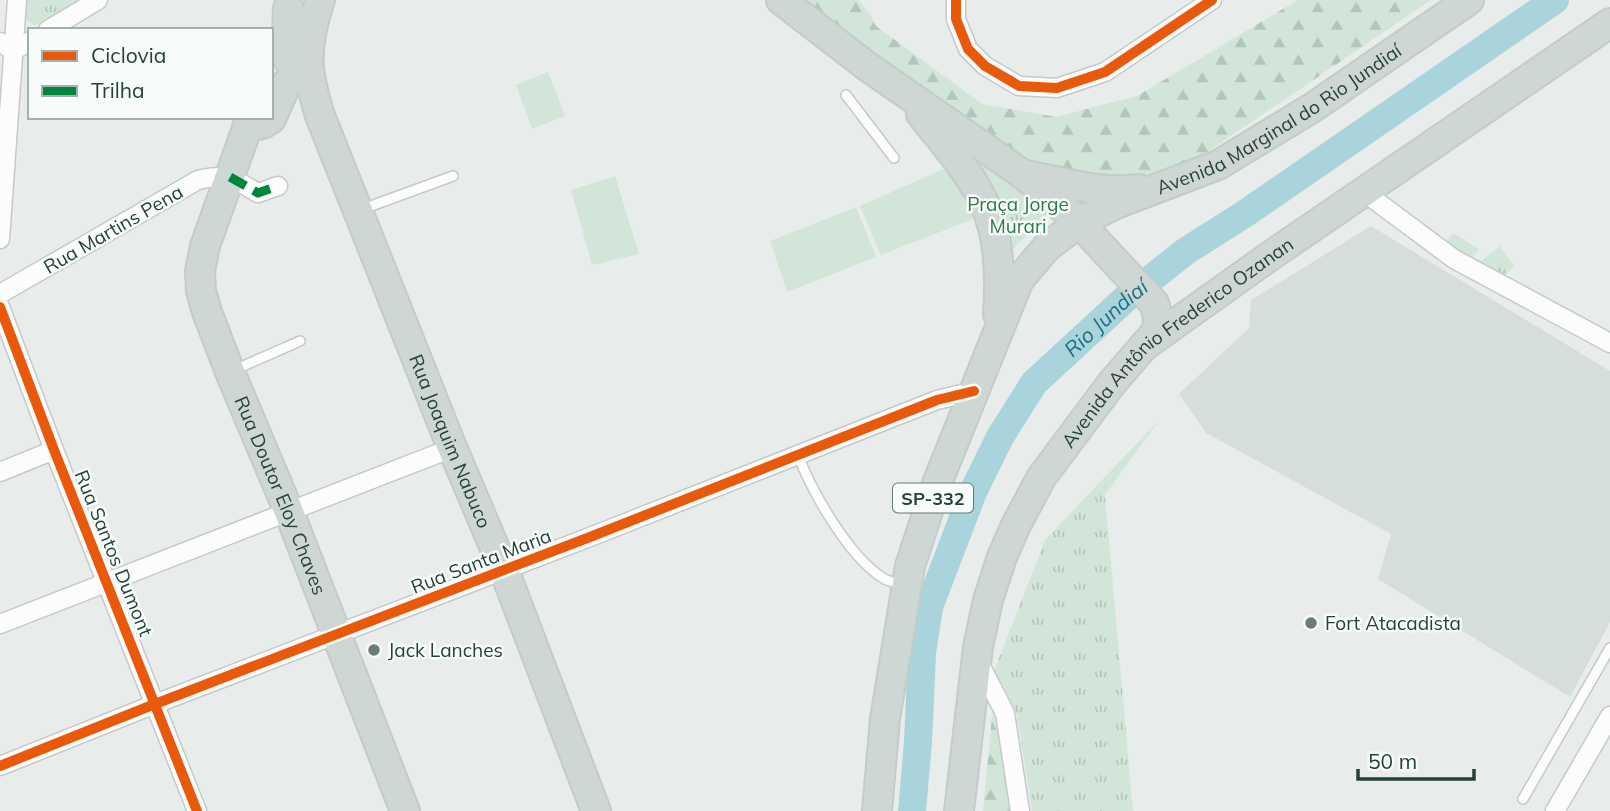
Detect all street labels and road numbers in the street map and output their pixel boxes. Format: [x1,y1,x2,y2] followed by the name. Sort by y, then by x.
[1153,37,1407,199] street label: Avenida Marginal do Rio Jundiaí
[39,179,187,279] street label: Rua Martins Pena
[1056,232,1298,452] street label: Avenida Antônio Frederico Ozanan
[404,351,497,532] street label: Rua Joaquim Nabuco
[229,392,332,598] street label: Rua Doutor Eloy Chaves
[70,466,158,640] street label: Rua Santos Dumont
[893,484,973,512] road number: SP-332
[407,523,555,599] street label: Rua Santa Maria

